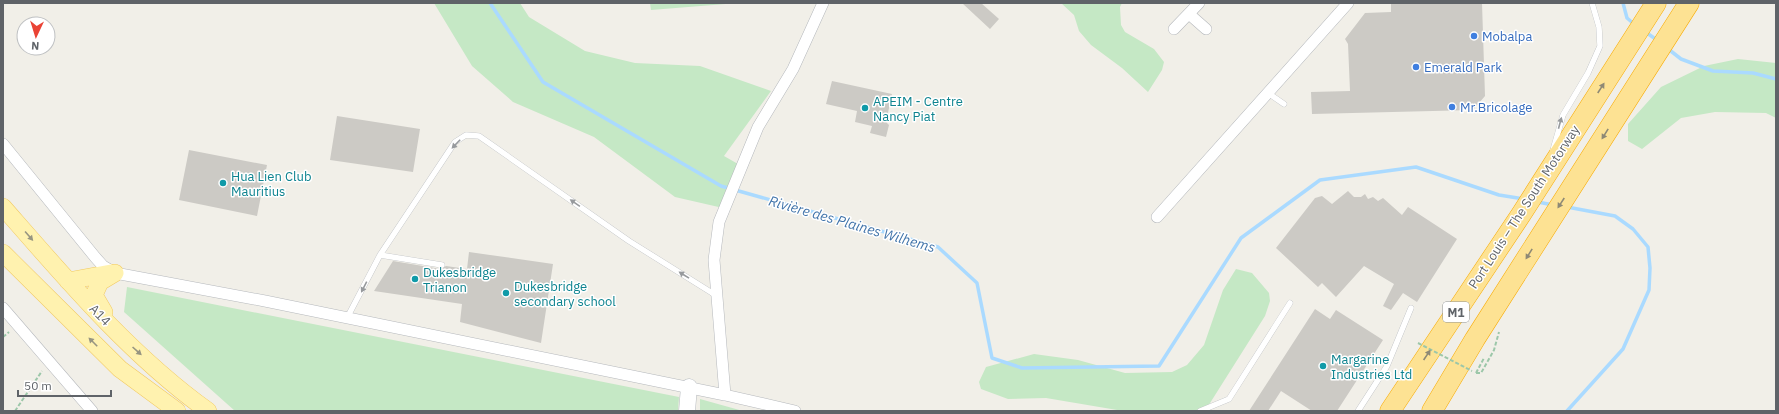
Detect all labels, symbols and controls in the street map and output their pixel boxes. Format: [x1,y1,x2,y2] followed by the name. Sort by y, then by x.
[16,16,56,56] north arrow
[1482,28,1532,45] place label: Mobalpa
[1469,31,1479,41] marker: Mobalpa
[31,39,40,53] text: N
[1424,59,1502,76] place label: Emerald Park
[1411,62,1421,72] marker: Emerald Park
[1598,82,1605,94] one-way arrow
[873,93,963,125] place label: APEIM - Centre Nancy Piat
[1460,99,1532,116] place label: Mr.Bricolage
[1447,102,1457,112] marker: Mr.Bricolage
[860,103,870,113] marker: APEIM - Centre Nancy Piat
[1558,116,1564,129] one-way arrow
[1465,122,1584,292] street label: Port Louis – The South Motorway
[1601,129,1609,139] one-way arrow
[451,139,460,149] one-way arrow
[231,168,311,200] place label: Hua Lien Club Mauritius
[218,178,228,188] marker: Hua Lien Club Mauritius
[767,192,938,257] water label: Rivière des Plaines Wilhems
[1557,198,1565,209] one-way arrow
[570,199,581,207] one-way arrow
[24,231,33,242] one-way arrow
[1525,249,1533,259] one-way arrow
[423,264,496,296] place label: Dukesbridge Trianon
[678,271,689,279] one-way arrow
[410,274,420,284] marker: Dukesbridge Trianon
[514,278,616,310] place label: Dukesbridge secondary school
[360,281,367,292] one-way arrow
[501,288,511,298] marker: Dukesbridge secondary school
[86,300,115,330] street label: A14
[1443,302,1469,322] road number: M1
[88,337,98,347] one-way arrow
[132,346,143,355] one-way arrow
[1423,350,1431,360] one-way arrow
[1331,351,1412,383] place label: Margarine Industries Ltd
[1318,361,1328,371] marker: Margarine Industries Ltd
[18,372,111,398] scale bar
[24,378,52,393] text: 50 m

